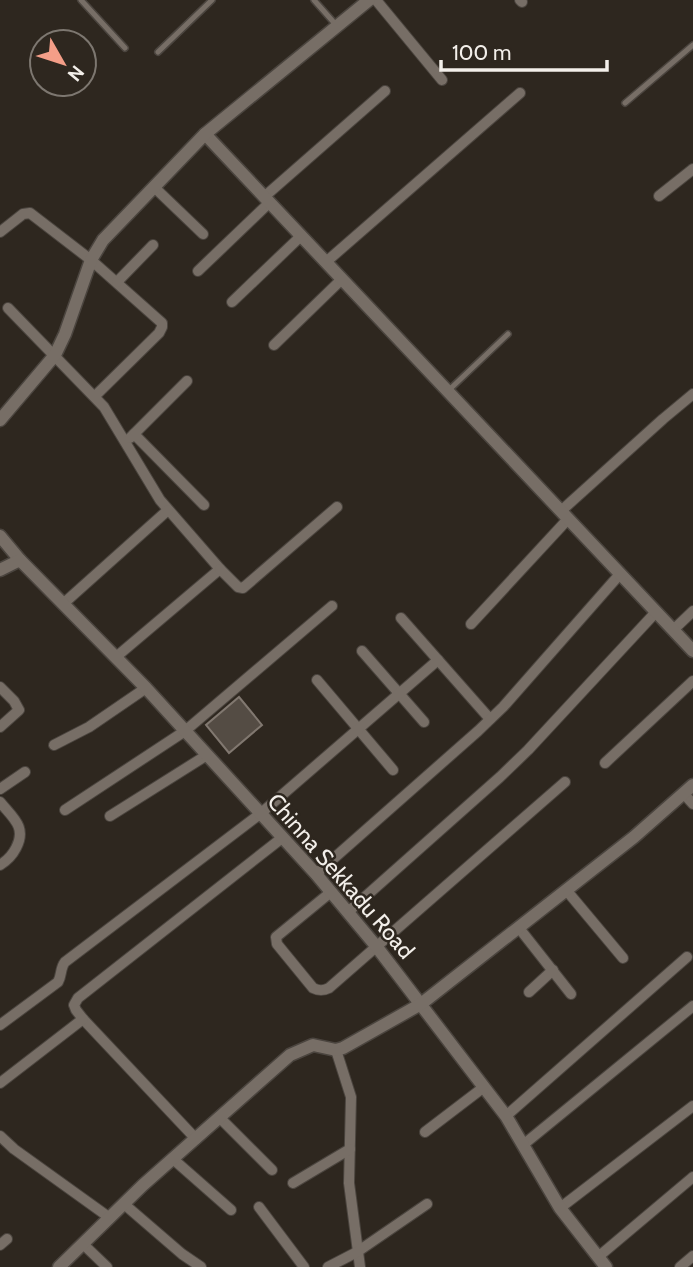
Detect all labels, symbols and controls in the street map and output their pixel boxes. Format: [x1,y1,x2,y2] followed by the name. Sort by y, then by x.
[28,28,98,98] north arrow
[441,28,607,72] scale bar
[452,40,511,65] text: 100 m
[63,61,89,86] text: N
[262,788,420,964] street label: Chinna Sekkadu Road

